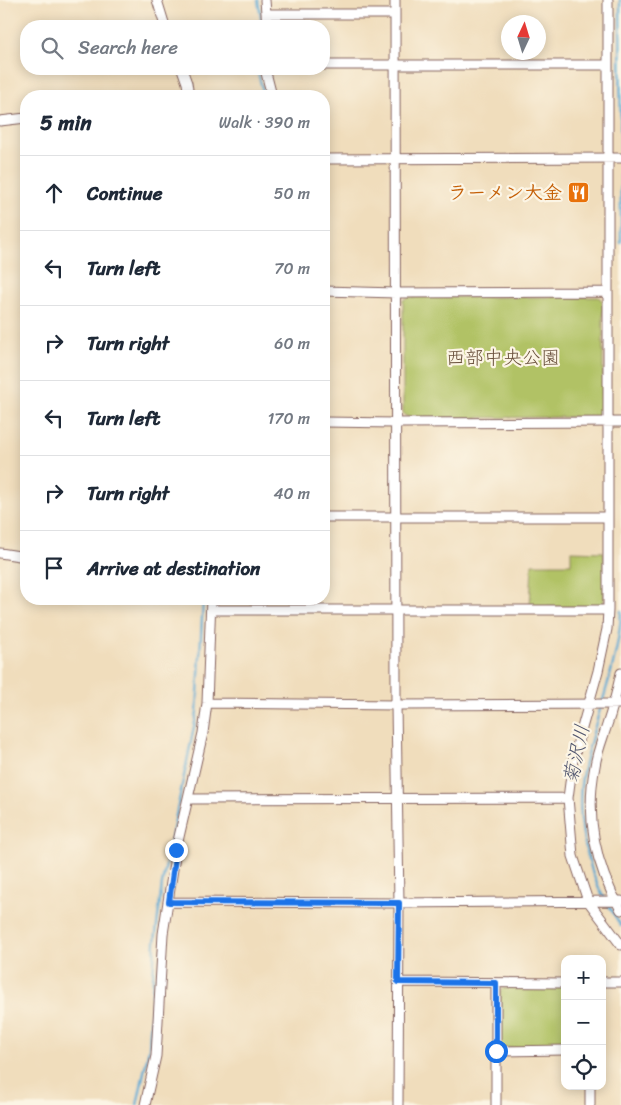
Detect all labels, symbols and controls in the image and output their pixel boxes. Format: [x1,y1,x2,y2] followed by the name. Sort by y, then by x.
[501,15,546,60] north arrow
[20,20,330,75] search box
[78,31,178,64] text: Search here
[38,34,66,62] icon: search
[40,104,92,142] text: 5 min
[219,108,310,137] text: Walk · 390 m
[448,176,562,209] place label: ラーメン大金
[87,177,163,210] text: Continue
[40,179,68,207] icon: ahead
[274,179,310,208] text: 50 m
[566,180,590,204] restaurant icon: ラーメン大金
[87,252,160,285] text: Turn left
[40,254,68,282] icon: left
[274,254,310,283] text: 70 m
[87,327,169,360] text: Turn right
[40,329,68,357] icon: right
[274,329,310,358] text: 60 m
[446,341,560,374] park label: 西部中央公園
[87,402,160,435] text: Turn left
[40,404,68,432] icon: left
[267,404,310,433] text: 170 m
[87,477,169,510] text: Turn right
[40,479,68,507] icon: right
[273,479,310,508] text: 40 m
[87,552,260,585] text: Arrive at destination
[40,554,68,582] icon: arrive
[553,721,600,787] water label: 菊沢川
[165,839,188,862] route end
[561,955,606,1090] map controls
[561,955,606,1000] button: +
[561,1000,606,1045] button: −
[485,1040,508,1063] route start
[561,1045,606,1090] button: locate

